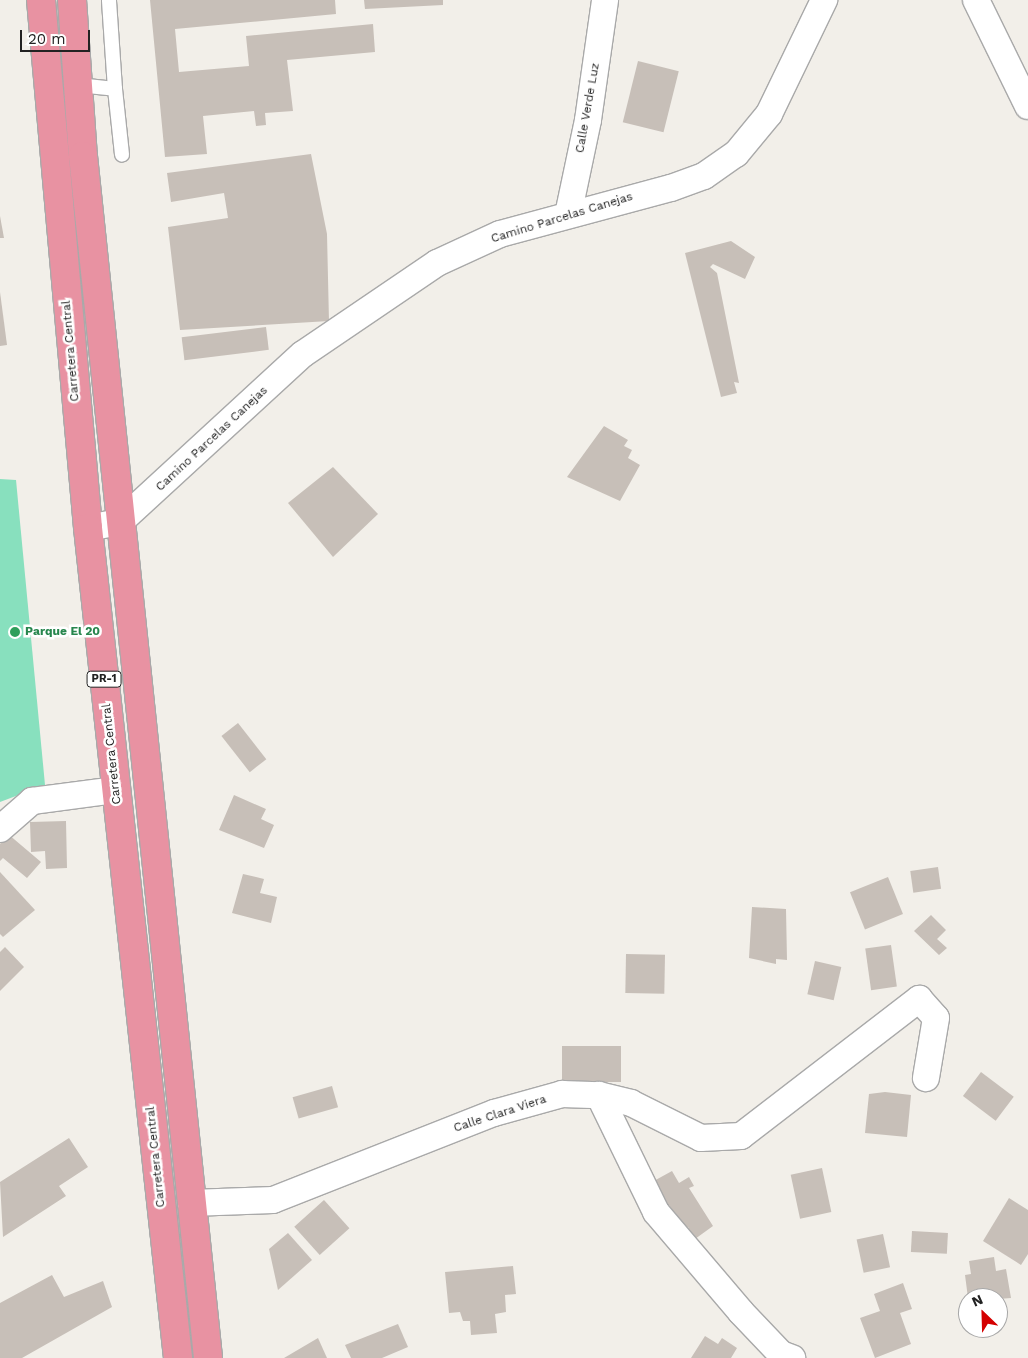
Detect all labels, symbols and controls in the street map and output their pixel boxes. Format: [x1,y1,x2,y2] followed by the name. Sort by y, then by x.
[22,20,92,52] scale bar
[28,30,66,48] text: 20 m
[573,62,603,154] street label: Calle Verde Luz
[489,190,635,246] street label: Camino Parcelas Canejas
[59,300,83,402] street label: Carretera Central
[153,383,271,495] street label: Camino Parcelas Canejas
[25,625,100,639] place label: Parque El 20
[9,626,21,638] marker: Parque El 20
[86,671,122,688] road number: PR-1
[100,703,124,805] street label: Carretera Central
[452,1092,548,1136] street label: Calle Clara Viera
[144,1106,168,1208] street label: Carretera Central
[958,1288,1008,1338] north arrow
[969,1291,985,1310] text: N

